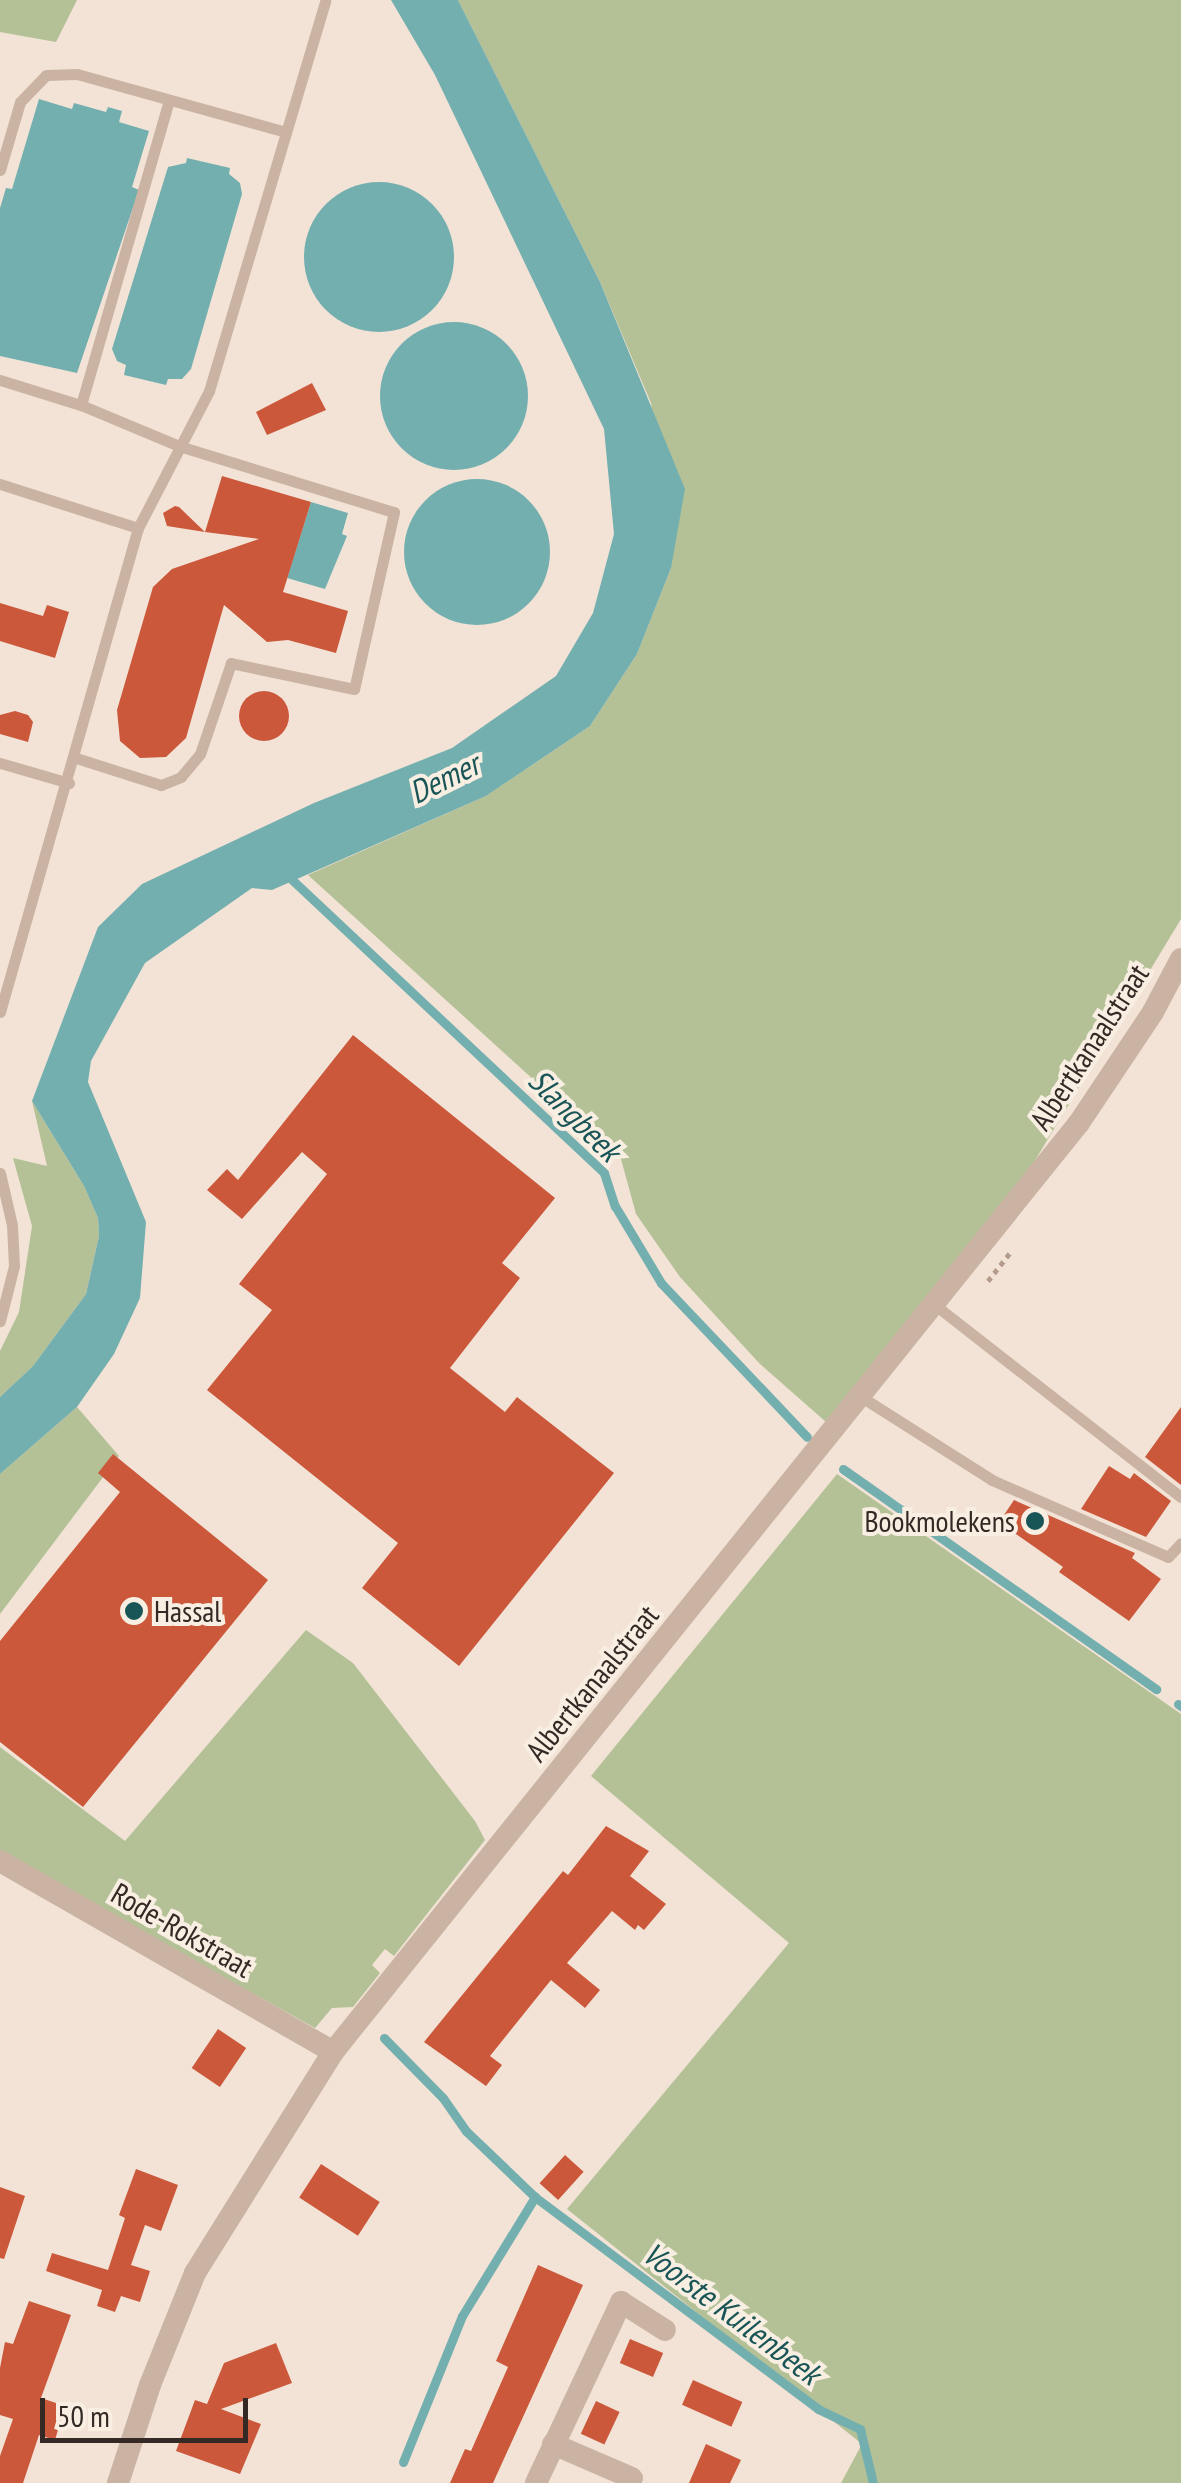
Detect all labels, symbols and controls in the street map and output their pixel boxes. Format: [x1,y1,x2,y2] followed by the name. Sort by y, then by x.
[403,745,485,811] water label: Demer
[1022,957,1156,1137] street label: Albertkanaalstraat
[521,1061,629,1169] water label: Slangbeek
[864,1503,1015,1539] place label: Bookmolekens
[1024,1510,1046,1532] marker: Bookmolekens
[154,1593,221,1629] place label: Hassal
[518,1598,666,1768] street label: Albertkanaalstraat
[123,1600,145,1622] marker: Hassal
[105,1875,259,1985] street label: Rode-Rokstraat
[636,2234,828,2392] water label: Voorste Kuilenbeek
[45,2378,252,2440] scale bar
[57,2396,110,2435] text: 50 m

